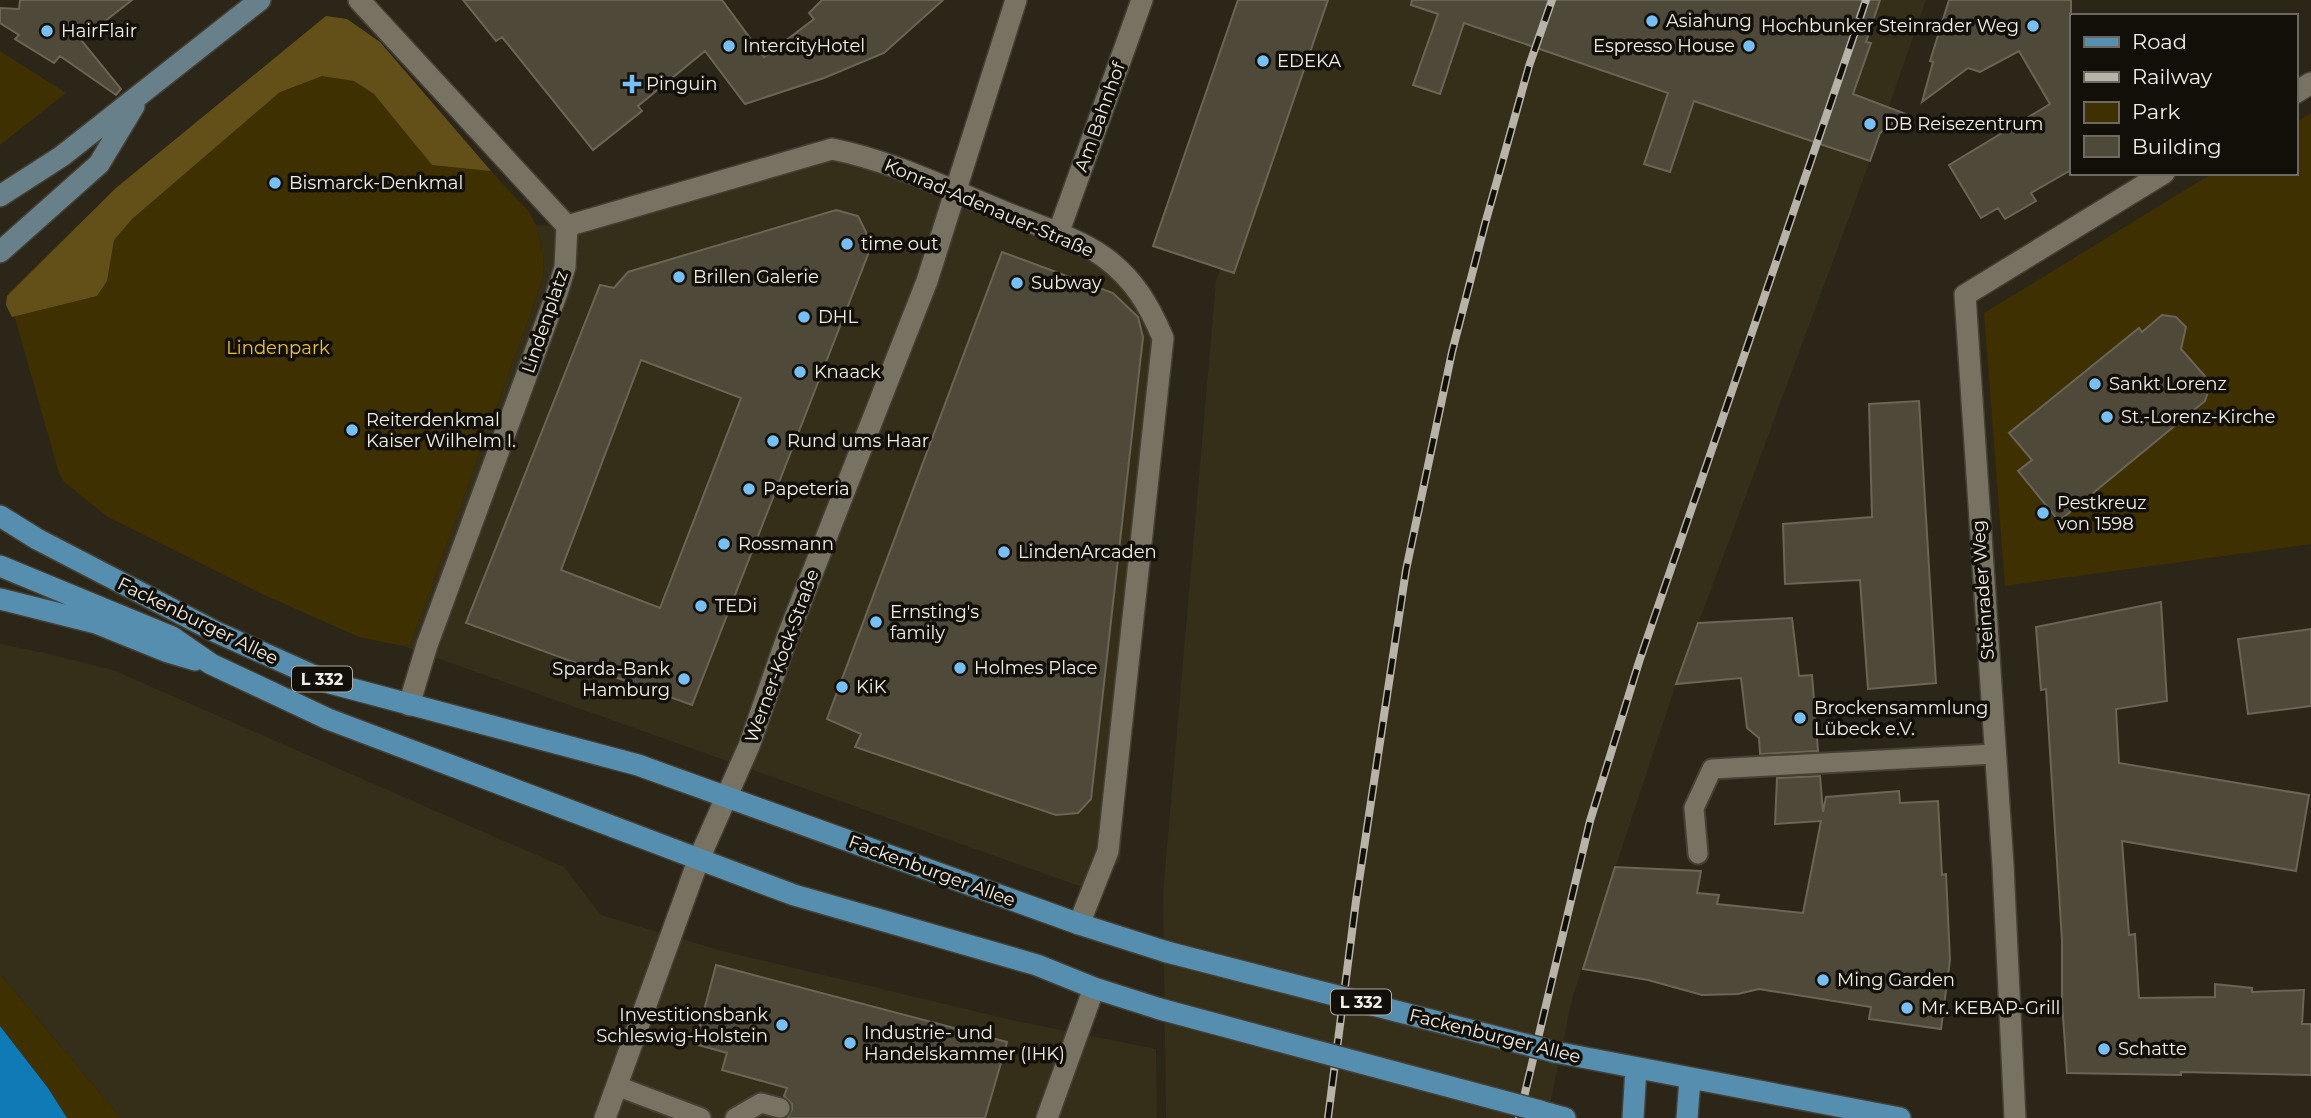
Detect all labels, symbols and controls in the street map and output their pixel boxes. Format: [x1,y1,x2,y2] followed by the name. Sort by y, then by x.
[1666,10,1752,32] place label: Asiahung
[1644,13,1660,29] marker: Asiahung
[2070,14,2297,175] legend
[1761,15,2019,37] place label: Hochbunker Steinrader Weg
[2025,18,2041,34] marker: Hochbunker Steinrader Weg
[61,20,137,42] place label: HairFlair
[39,23,55,39] marker: HairFlair
[2132,29,2187,54] text: Road
[743,35,865,57] place label: IntercityHotel
[1593,35,1735,57] place label: Espresso House
[721,38,737,54] marker: IntercityHotel
[1741,38,1757,54] marker: Espresso House
[1277,50,1341,72] place label: EDEKA
[1255,53,1271,69] marker: EDEKA
[1070,58,1130,175] street label: Am Bahnhof
[2132,64,2213,89] text: Railway
[646,73,717,95] place label: Pinguin
[624,76,640,92] marker: Pinguin
[2132,99,2180,124] text: Park
[1884,113,2043,135] place label: DB Reisezentrum
[1862,116,1878,132] marker: DB Reisezentrum
[2132,134,2222,159] text: Building
[881,154,1097,262] street label: Konrad-Adenauer-Straße
[289,172,463,194] place label: Bismarck-Denkmal
[267,175,283,191] marker: Bismarck-Denkmal
[861,233,939,255] place label: time out
[839,236,855,252] marker: time out
[693,266,819,288] place label: Brillen Galerie
[517,268,573,376] street label: Lindenplatz
[671,269,687,285] marker: Brillen Galerie
[1031,272,1102,294] place label: Subway
[1009,275,1025,291] marker: Subway
[818,306,859,328] place label: DHL
[796,309,812,325] marker: DHL
[226,337,330,359] park label: Lindenpark
[814,361,881,383] place label: Knaack
[792,364,808,380] marker: Knaack
[2109,373,2227,395] place label: Sankt Lorenz
[2087,376,2103,392] marker: Sankt Lorenz
[2121,406,2276,428] place label: St.-Lorenz-Kirche
[366,409,516,452] place label: Reiterdenkmal Kaiser Wilhelm I.
[2099,409,2115,425] marker: St.-Lorenz-Kirche
[344,422,360,438] marker: Reiterdenkmal Kaiser Wilhelm I.
[787,430,929,452] place label: Rund ums Haar
[765,433,781,449] marker: Rund ums Haar
[763,478,850,500] place label: Papeteria
[741,481,757,497] marker: Papeteria
[2057,492,2146,535] place label: Pestkreuz von 1598
[2035,505,2051,521] marker: Pestkreuz von 1598
[1967,519,1999,661] street label: Steinrader Weg
[738,533,834,555] place label: Rossmann
[716,536,732,552] marker: Rossmann
[1018,541,1157,563] place label: LindenArcaden
[996,544,1012,560] marker: LindenArcaden
[740,566,824,746] street label: Werner-Kock-Straße
[114,573,282,669] street label: Fackenburger Allee
[715,595,757,617] place label: TEDi
[693,598,709,614] marker: TEDi
[890,601,979,644] place label: Ernsting's family
[868,614,884,630] marker: Ernsting's family
[974,657,1098,679] place label: Holmes Place
[552,658,670,701] place label: Sparda-Bank Hamburg
[952,660,968,676] marker: Holmes Place
[292,666,352,692] road number: L 332
[676,671,692,687] marker: Sparda-Bank Hamburg
[856,676,887,698] place label: KiK
[834,679,850,695] marker: KiK
[1814,697,1988,740] place label: Brockensammlung Lübeck e.V.
[1792,710,1808,726] marker: Brockensammlung Lübeck e.V.
[846,831,1018,911] street label: Fackenburger Allee
[1837,969,1955,991] place label: Ming Garden
[1815,972,1831,988] marker: Ming Garden
[1331,990,1391,1014] road number: L 332
[1921,997,2060,1019] place label: Mr. KEBAP-Grill
[1899,1000,1915,1016] marker: Mr. KEBAP-Grill
[596,1004,768,1047] place label: Investitionsbank Schleswig-Holstein
[1407,1004,1583,1068] street label: Fackenburger Allee
[774,1017,790,1033] marker: Investitionsbank Schleswig-Holstein
[864,1022,1065,1065] place label: Industrie- und Handelskammer (IHK)
[842,1035,858,1051] marker: Industrie- und Handelskammer (IHK)
[2118,1038,2187,1060] place label: Schatte
[2096,1041,2112,1057] marker: Schatte

